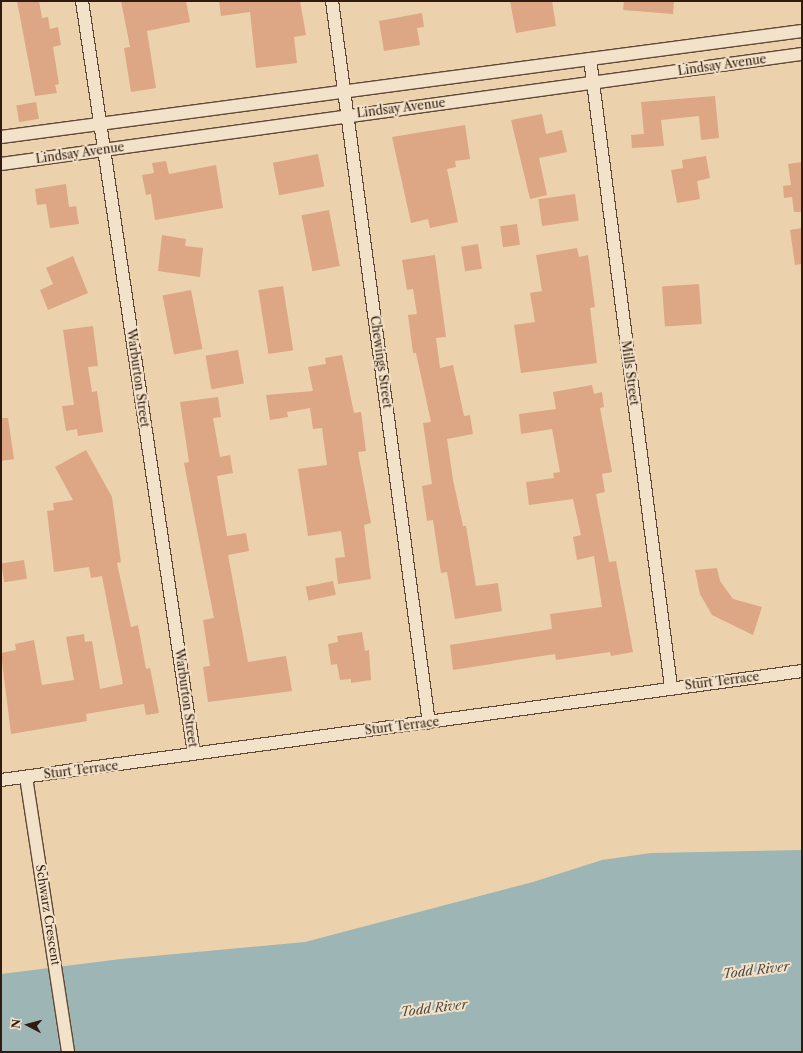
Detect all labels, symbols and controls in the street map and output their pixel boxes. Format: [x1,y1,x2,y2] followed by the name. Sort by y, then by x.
[676,52,768,78] street label: Lindsay Avenue
[355,95,447,121] street label: Lindsay Avenue
[34,140,126,166] street label: Lindsay Avenue
[367,315,395,409] street label: Chewings Street
[124,328,152,428] street label: Warburton Street
[618,340,642,406] street label: Mills Street
[172,648,200,748] street label: Warburton Street
[684,669,760,693] street label: Sturt Terrace
[364,714,440,738] street label: Sturt Terrace
[43,758,119,782] street label: Sturt Terrace
[33,864,63,966] street label: Schwarz Crescent
[722,958,790,982] water label: Todd River
[400,996,468,1020] water label: Todd River
[8,1005,48,1045] north arrow
[9,1018,24,1029] text: N

